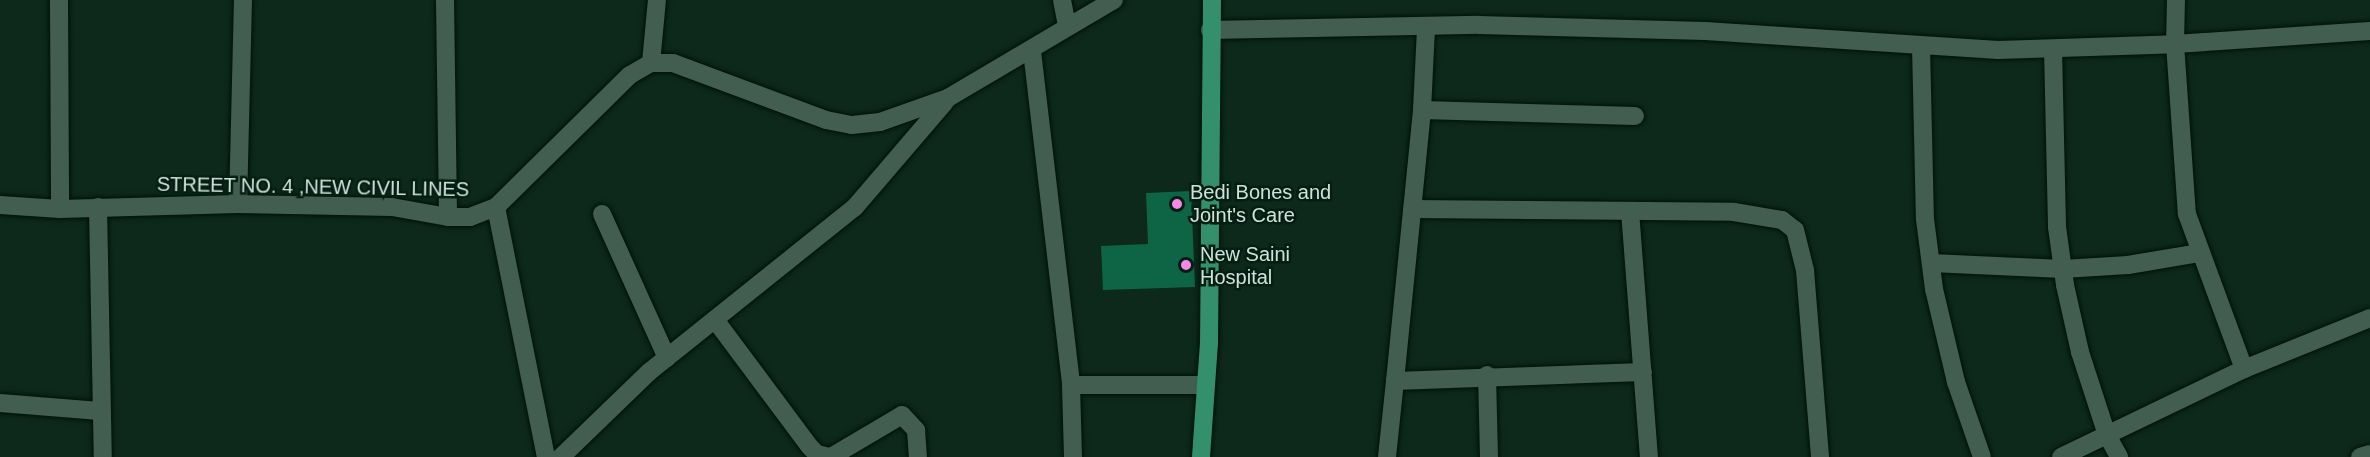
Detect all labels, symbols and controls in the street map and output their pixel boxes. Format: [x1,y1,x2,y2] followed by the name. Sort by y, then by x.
[156,172,470,202] street label: STREET NO. 4 ,NEW CIVIL LINES
[1190,180,1331,227] place label: Bedi Bones and Joint's Care
[1168,195,1186,213] marker: Bedi Bones and Joint's Care
[1200,242,1290,289] place label: New Saini Hospital
[1177,256,1195,274] marker: New Saini Hospital

